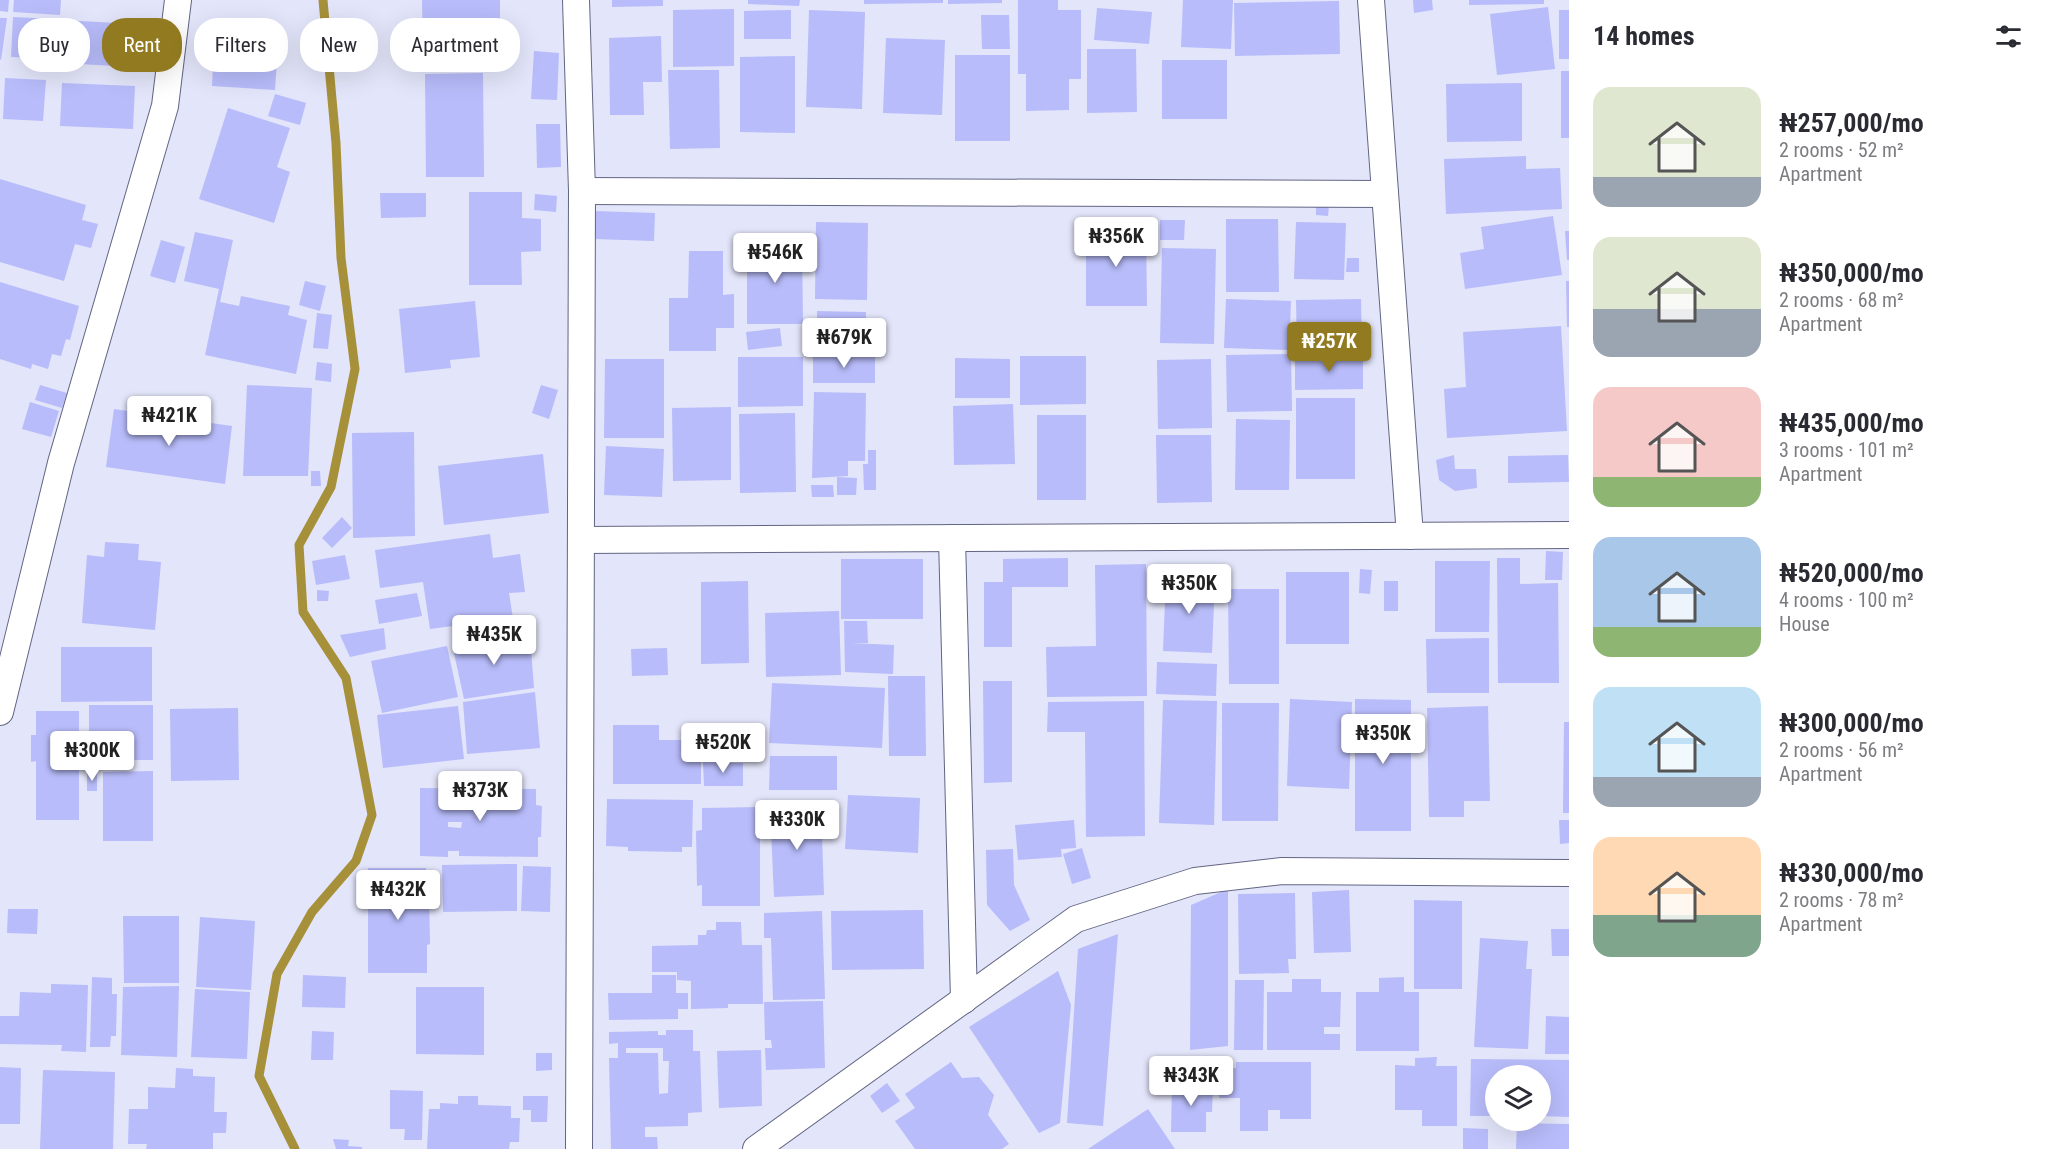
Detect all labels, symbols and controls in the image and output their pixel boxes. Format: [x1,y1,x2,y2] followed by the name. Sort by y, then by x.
[18,18,90,72] chip: Buy
[102,18,182,72] chip: Rent
[194,18,288,72] chip: Filters
[300,18,378,72] chip: New
[390,18,520,72] chip: Apartment
[1992,20,2025,53] icon: filters
[1593,21,1695,51] text: 14 homes
[1779,108,1924,138] text: ₦257,000/mo
[1641,111,1713,183] icon: home
[1779,138,1904,162] text: 2 rooms · 52 m²
[1779,162,1863,186] text: Apartment
[1074,217,1158,268] pin: ₦356K
[1088,224,1144,248] text: ₦356K
[733,233,817,284] pin: ₦546K
[747,240,803,264] text: ₦546K
[1779,258,1924,288] text: ₦350,000/mo
[1641,261,1713,333] icon: home
[1779,288,1904,312] text: 2 rooms · 68 m²
[1779,312,1863,336] text: Apartment
[802,318,886,369] pin: ₦679K
[1287,322,1371,373] pin: ₦257K
[816,325,872,349] text: ₦679K
[1301,329,1357,353] text: ₦257K
[127,396,211,447] pin: ₦421K
[141,403,197,427] text: ₦421K
[1779,408,1924,438] text: ₦435,000/mo
[1641,411,1713,483] icon: home
[1779,438,1914,462] text: 3 rooms · 101 m²
[1779,462,1863,486] text: Apartment
[1779,558,1924,588] text: ₦520,000/mo
[1641,561,1713,633] icon: home
[1147,564,1231,615] pin: ₦350K
[1161,571,1217,595] text: ₦350K
[1779,588,1914,612] text: 4 rooms · 100 m²
[1779,612,1830,636] text: House
[452,615,536,666] pin: ₦435K
[466,622,522,646] text: ₦435K
[1779,708,1924,738] text: ₦300,000/mo
[1641,711,1713,783] icon: home
[1341,714,1425,765] pin: ₦350K
[1355,721,1411,745] text: ₦350K
[681,723,765,774] pin: ₦520K
[695,730,751,754] text: ₦520K
[50,731,134,782] pin: ₦300K
[64,738,120,762] text: ₦300K
[1779,738,1904,762] text: 2 rooms · 56 m²
[1779,762,1863,786] text: Apartment
[438,771,522,822] pin: ₦373K
[452,778,508,802] text: ₦373K
[755,800,839,851] pin: ₦330K
[769,807,825,831] text: ₦330K
[1779,858,1924,888] text: ₦330,000/mo
[1641,861,1713,933] icon: home
[356,870,440,921] pin: ₦432K
[370,877,426,901] text: ₦432K
[1779,888,1904,912] text: 2 rooms · 78 m²
[1779,912,1863,936] text: Apartment
[1149,1056,1233,1107] pin: ₦343K
[1163,1063,1219,1087] text: ₦343K
[1485,1065,1551,1131] map controls
[1485,1065,1551,1131] button: layers

